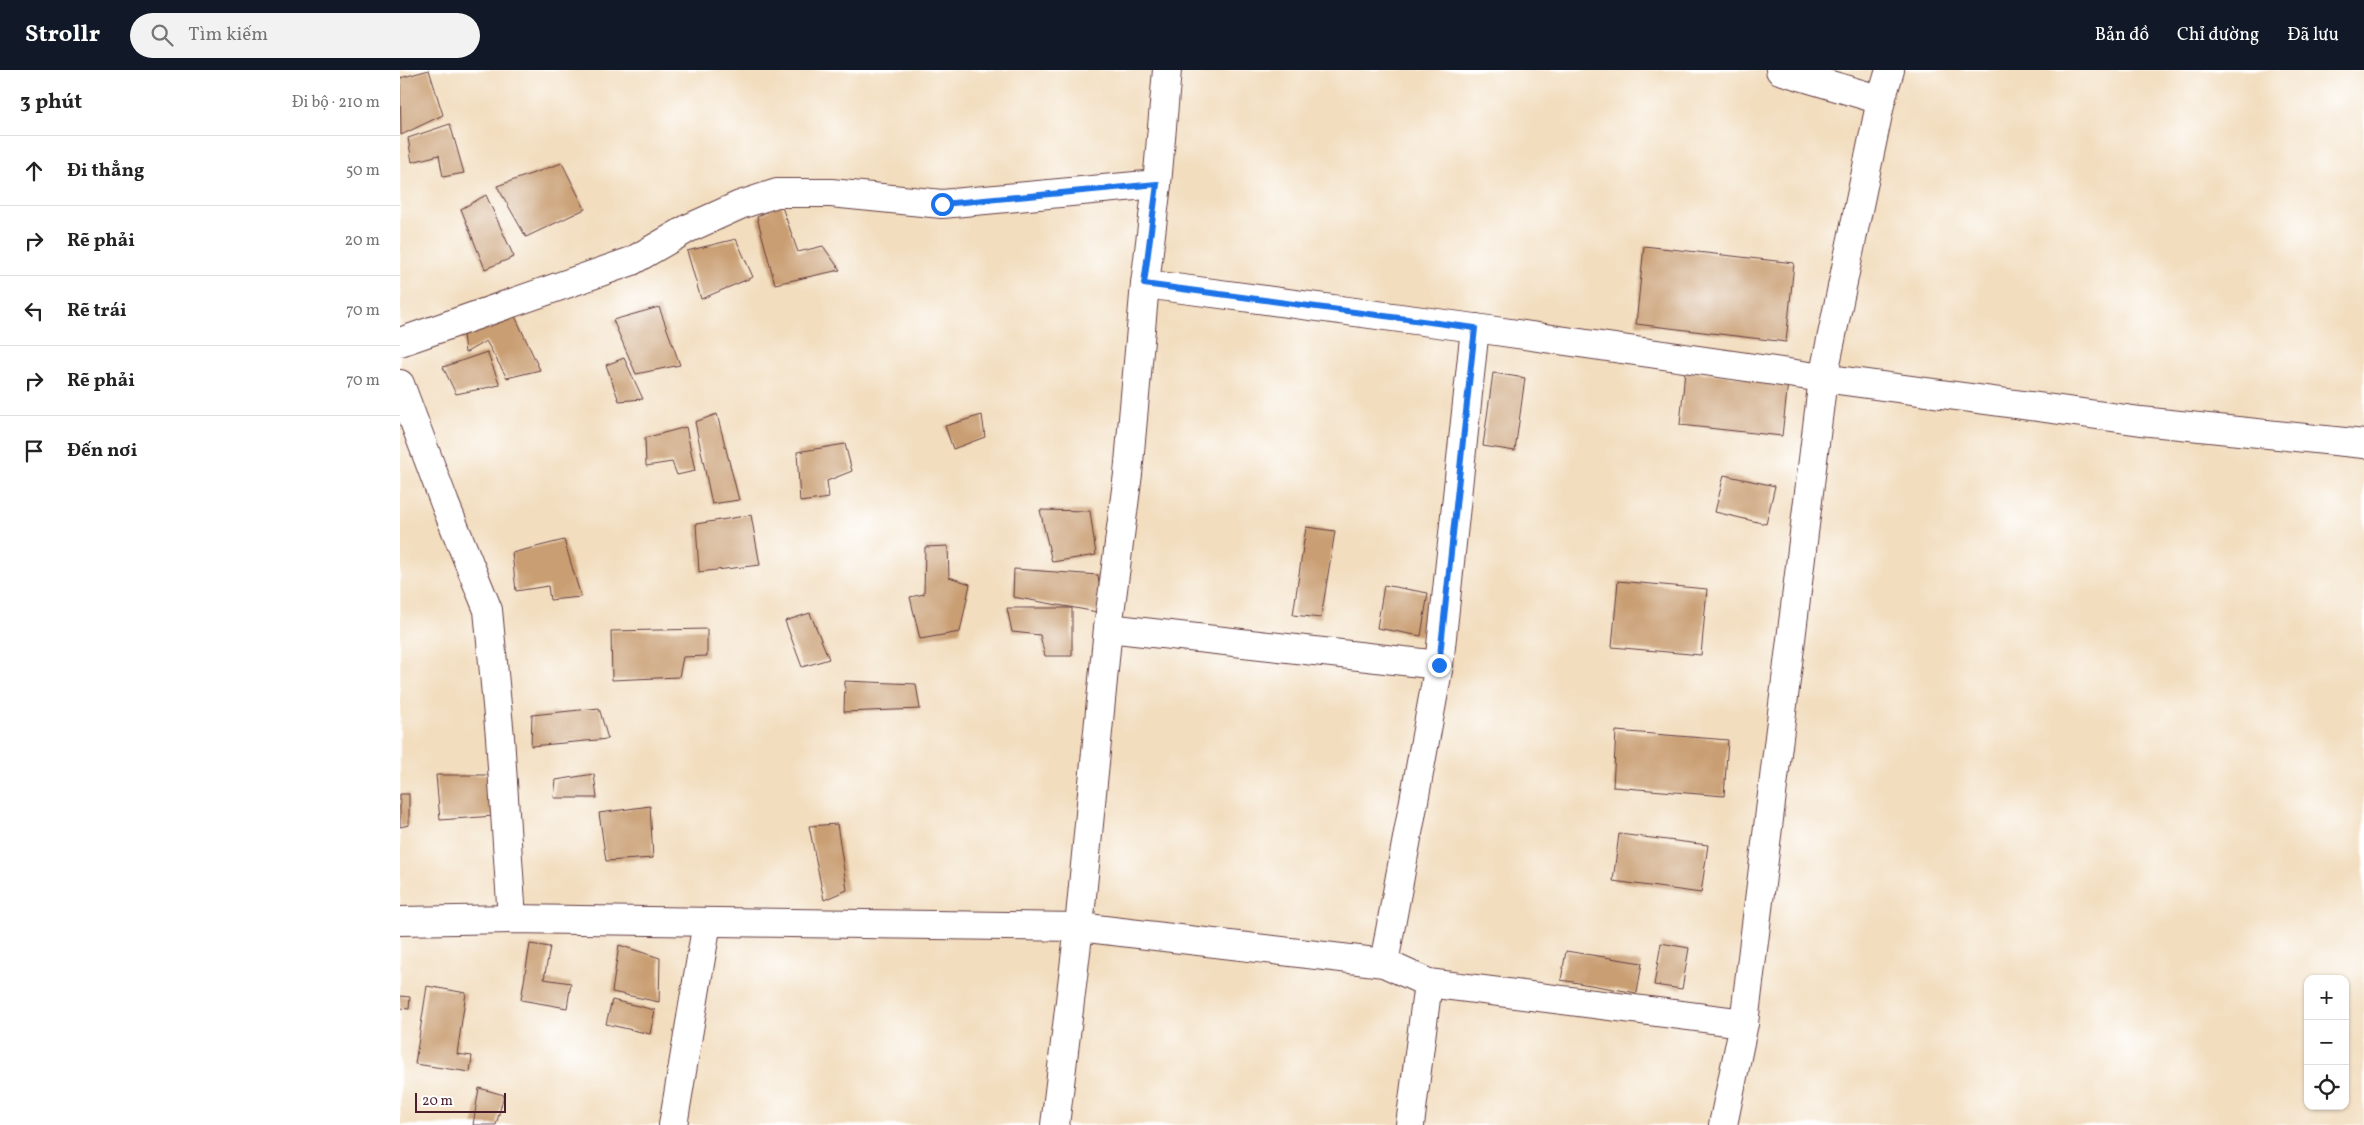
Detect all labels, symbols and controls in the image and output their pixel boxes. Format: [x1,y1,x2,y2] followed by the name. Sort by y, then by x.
[130,13,480,58] search box
[25,18,100,52] text: Strollr
[148,21,176,49] icon: search
[188,22,268,48] text: Tìm kiếm
[2095,23,2149,48] text: Bản đồ
[2177,23,2259,48] text: Chỉ đường
[2287,23,2339,48] text: Đã lưu
[20,88,82,117] text: 3 phút
[292,92,380,114] text: Đi bộ · 210 m
[20,157,48,185] icon: ahead
[67,158,144,184] text: Đi thẳng
[346,160,380,182] text: 50 m
[931,193,954,216] route start
[20,227,48,255] icon: right
[67,228,135,254] text: Rẽ phải
[345,230,380,252] text: 20 m
[20,297,48,325] icon: left
[67,298,127,324] text: Rẽ trái
[346,300,380,322] text: 70 m
[20,367,48,395] icon: right
[67,368,135,394] text: Rẽ phải
[346,370,380,392] text: 70 m
[20,437,48,465] icon: arrive
[67,438,137,464] text: Đến nơi
[1428,654,1451,677] route end
[2304,975,2349,1110] map controls
[2304,975,2349,1020] button: +
[2304,1020,2349,1065] button: −
[2304,1065,2349,1110] button: locate
[415,1090,506,1113] scale bar
[422,1092,453,1111] text: 20 m

